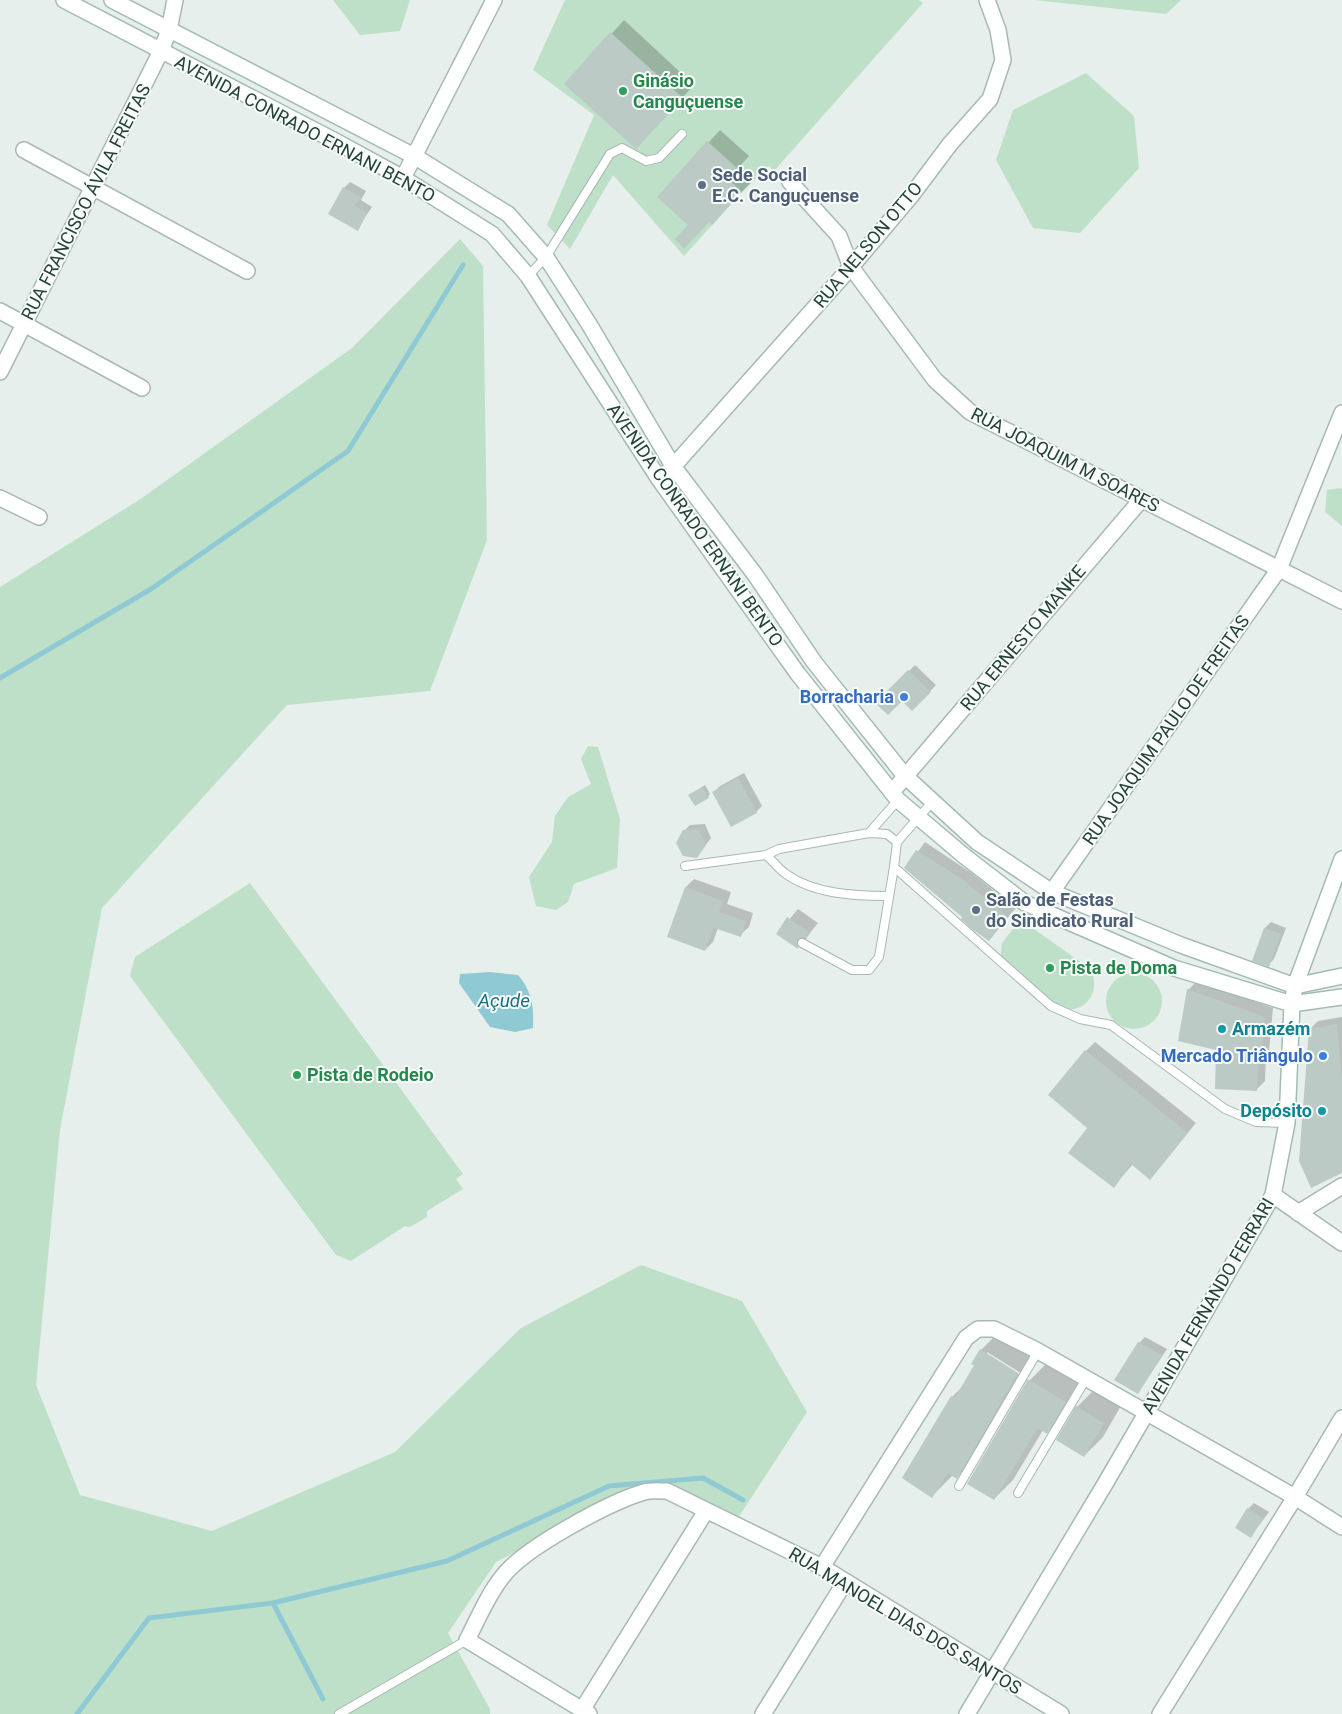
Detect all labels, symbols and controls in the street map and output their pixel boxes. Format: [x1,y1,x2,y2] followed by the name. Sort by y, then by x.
[171,51,439,206] street label: AVENIDA CONRADO ERNANI BENTO
[633,70,743,112] place label: Ginásio Canguçuense
[17,80,155,323] street label: RUA FRANCISCO ÁVILA FREITAS
[617,85,629,97] marker: Ginásio Canguçuense
[712,164,859,206] place label: Sede Social E.C. Canguçuense
[809,177,926,312] street label: RUA NELSON OTTO
[696,179,708,191] marker: Sede Social E.C. Canguçuense
[603,399,788,650] street label: AVENIDA CONRADO ERNANI BENTO
[968,403,1163,516] street label: RUA JOAQUIM M SOARES
[956,561,1090,715] street label: RUA ERNESTO MANKE
[1078,610,1254,849] street label: RUA JOAQUIM PAULO DE FREITAS
[800,686,894,707] place label: Borracharia
[898,691,910,703] marker: Borracharia
[986,889,1133,931] place label: Salão de Festas do Sindicato Rural
[970,904,982,916] marker: Salão de Festas do Sindicato Rural
[1060,957,1178,978] place label: Pista de Doma
[1044,962,1056,974] marker: Pista de Doma
[477,989,530,1012] water label: Açude
[1232,1018,1310,1039] place label: Armazém
[1216,1023,1228,1035] marker: Armazém
[1161,1045,1313,1066] place label: Mercado Triângulo
[1317,1050,1329,1062] marker: Mercado Triângulo
[307,1064,434,1085] place label: Pista de Rodeio
[291,1069,303,1081] marker: Pista de Rodeio
[1240,1100,1312,1121] place label: Depósito
[1316,1105,1328,1117] marker: Depósito
[1137,1194,1278,1417] street label: AVENIDA FERNANDO FERRARI
[785,1543,1026,1699] street label: RUA MANOEL DIAS DOS SANTOS

